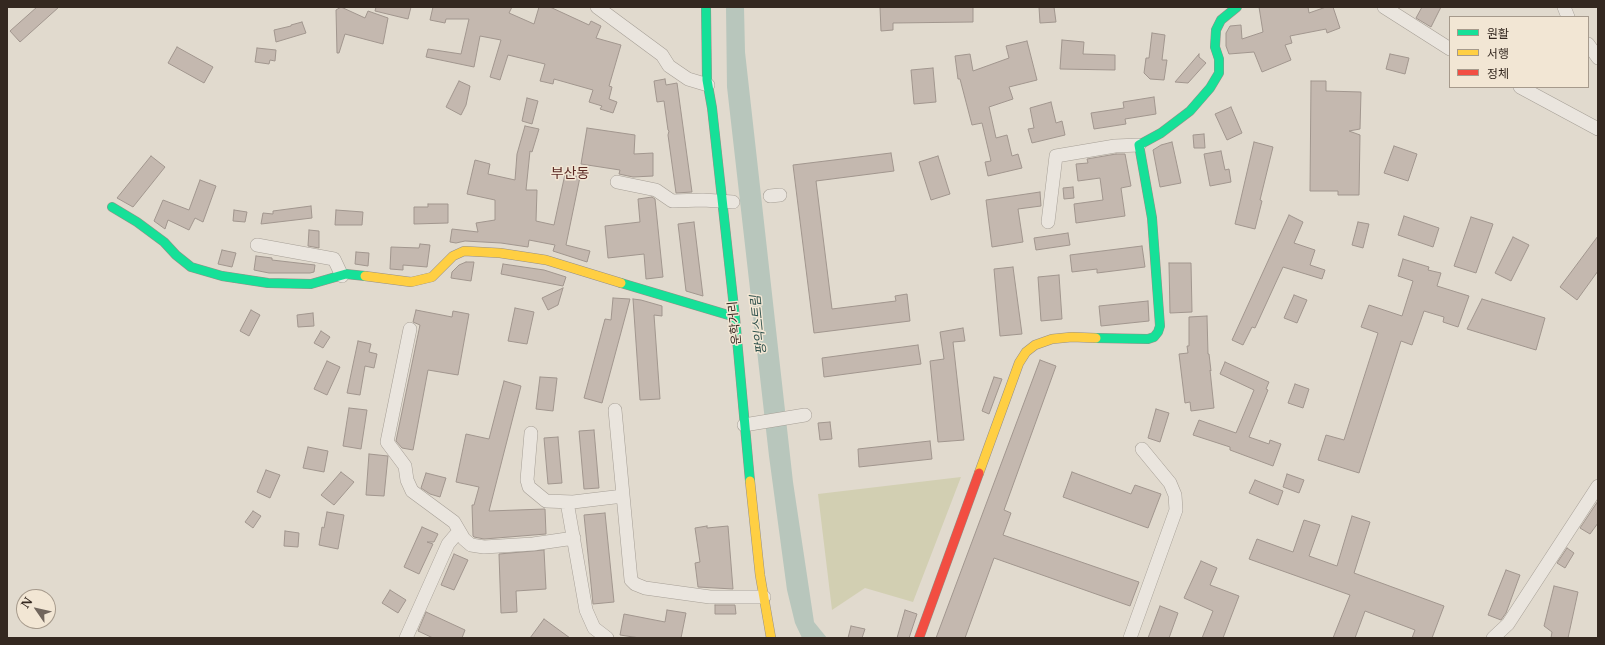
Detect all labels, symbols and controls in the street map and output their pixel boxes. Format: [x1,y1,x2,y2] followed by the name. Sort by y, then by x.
[1449,16,1589,88] legend
[1487,26,1509,41] text: 원활
[1487,46,1509,61] text: 서행
[1487,66,1509,81] text: 정체
[551,166,589,182] district label: 부산동
[748,294,770,356] water label: 팡익스트림
[726,300,744,346] street label: 운학거리
[16,589,56,629] north arrow
[18,595,36,611] text: N

